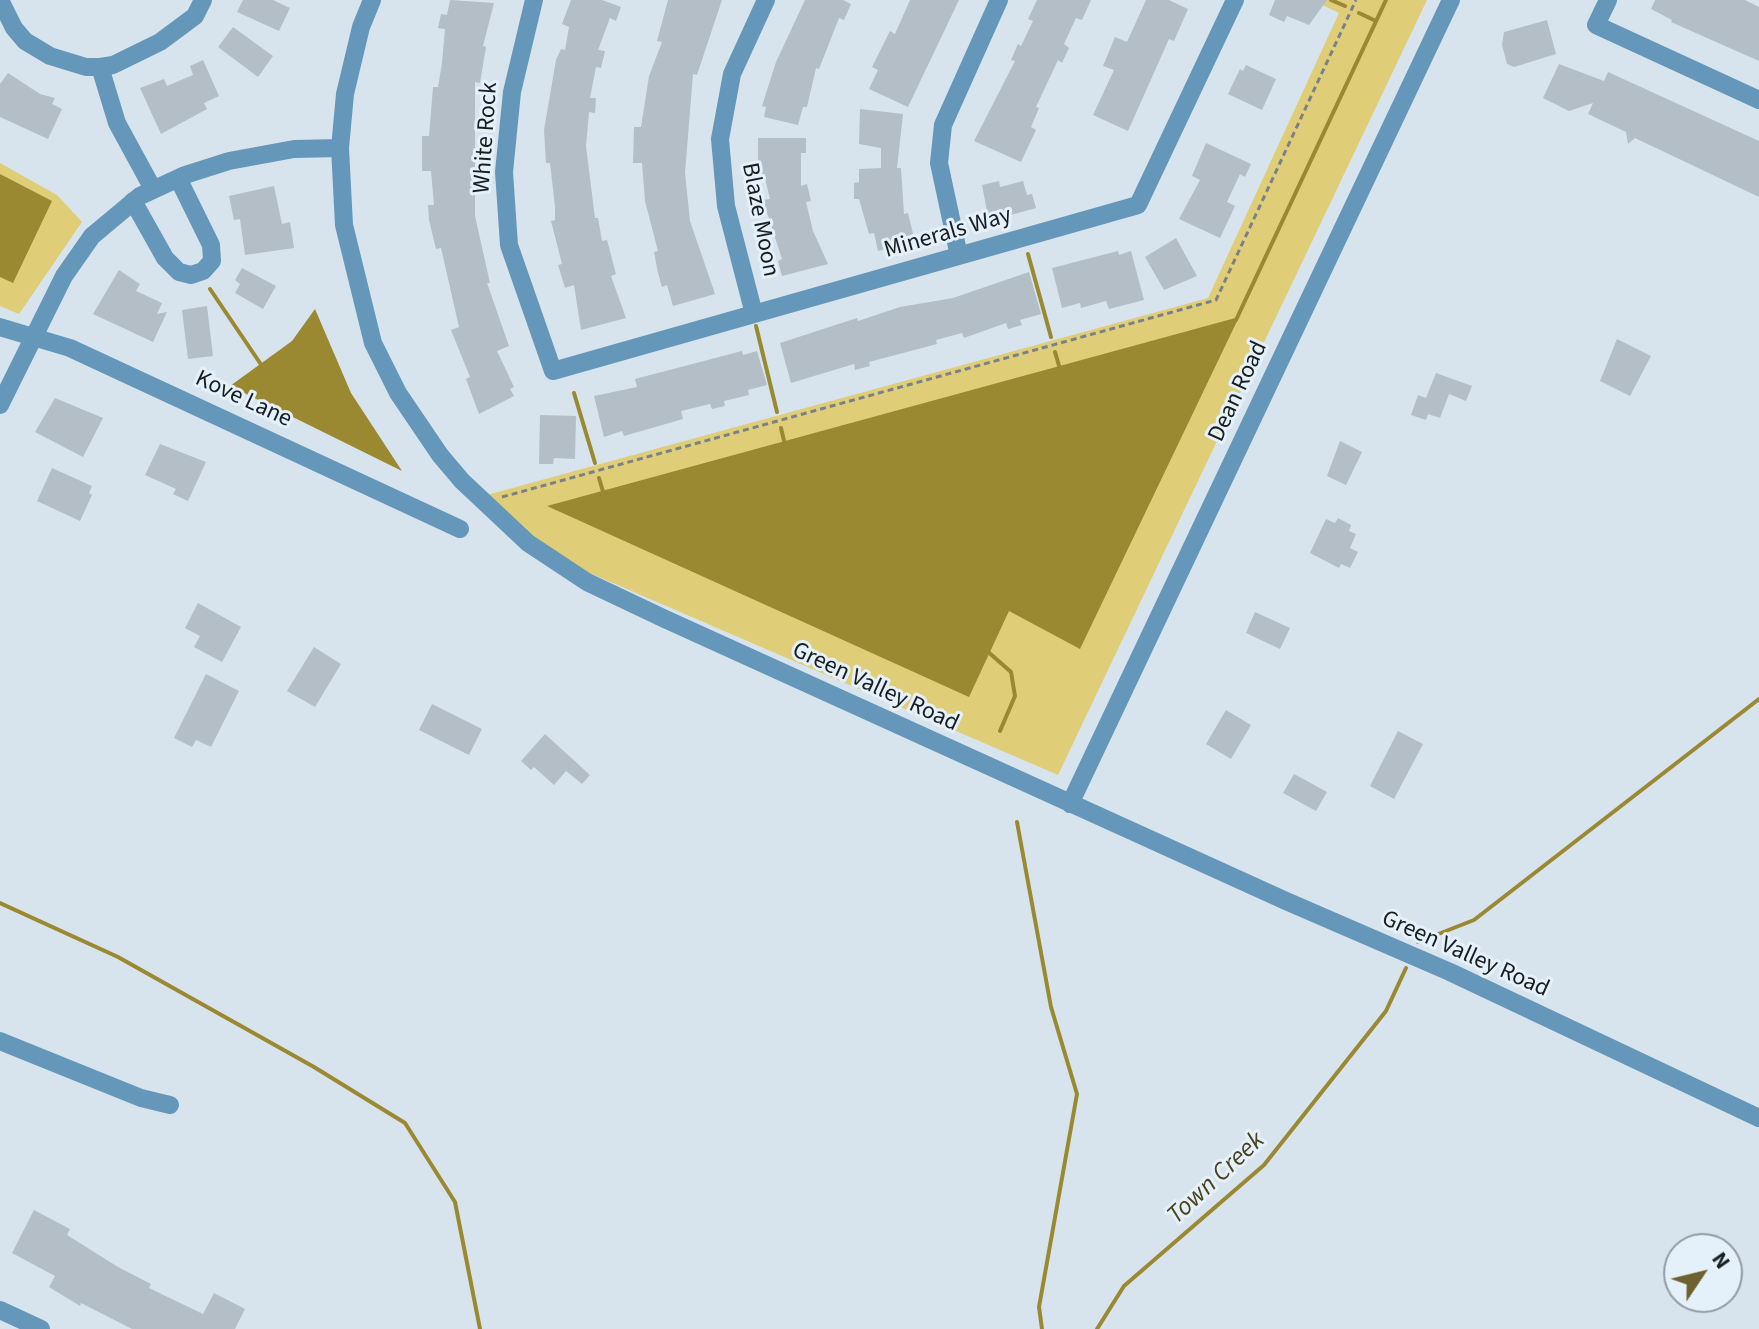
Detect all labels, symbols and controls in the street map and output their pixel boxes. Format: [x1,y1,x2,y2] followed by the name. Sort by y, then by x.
[469,81,505,195] street label: White Rock
[734,161,784,279] street label: Blaze Moon
[881,202,1015,266] street label: Minerals Way
[1203,337,1275,447] street label: Dean Road
[190,365,296,435] street label: Kove Lane
[787,637,963,739] street label: Green Valley Road
[1377,905,1553,1005] street label: Green Valley Road
[1162,1126,1272,1232] water label: Town Creek
[1663,1233,1743,1313] north arrow
[1704,1245,1738,1276] text: N

